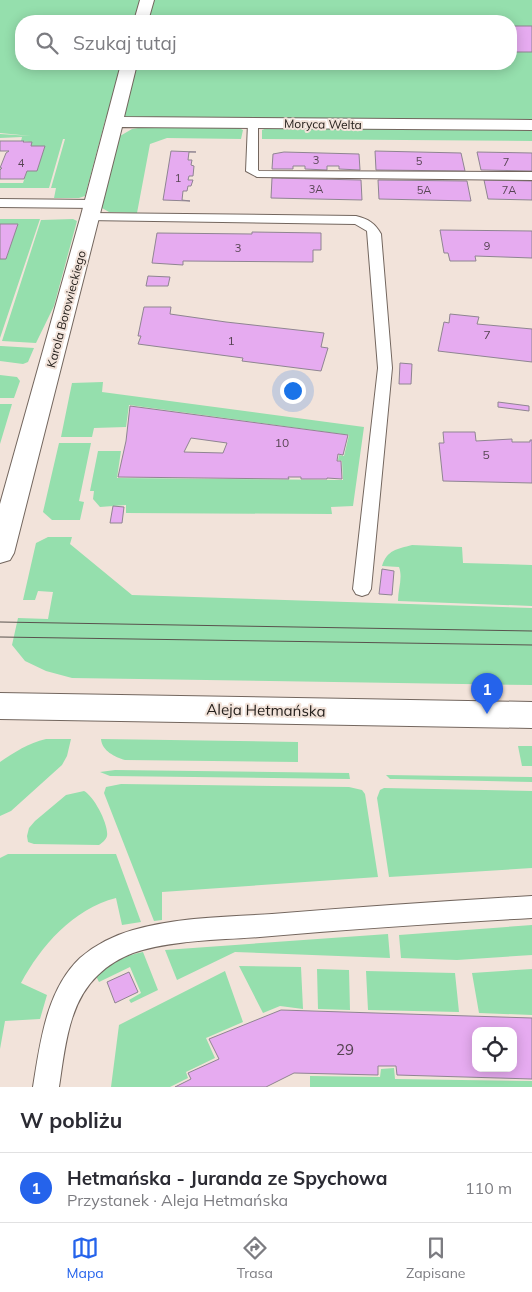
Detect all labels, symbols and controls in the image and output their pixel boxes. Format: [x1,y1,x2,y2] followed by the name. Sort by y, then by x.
[15,15,517,70] search box
[33,29,61,57] icon: search
[73,31,176,55] text: Szukaj tutaj
[284,116,362,132] street label: Moryca Welta
[313,153,319,167] house number: 3
[416,154,423,168] house number: 5
[503,155,509,169] house number: 7
[18,156,25,170] house number: 4
[175,171,181,185] house number: 1
[309,182,323,196] house number: 3A
[417,183,431,197] house number: 5A
[502,183,516,197] house number: 7A
[484,239,490,253] house number: 9
[235,241,241,255] house number: 3
[43,249,89,369] street label: Karola Borowieckiego
[483,327,491,342] house number: 7
[227,333,235,348] house number: 1
[280,378,306,404] your location
[275,435,289,450] house number: 10
[482,447,490,462] house number: 5
[471,673,503,714] pin: 1
[206,699,326,721] street label: Aleja Hetmańska
[472,1027,517,1072] map controls
[472,1027,517,1072] button: locate
[336,1040,354,1059] house number: 29
[20,1107,122,1133] text: W pobliżu
[67,1166,387,1190] text: Hetmańska - Juranda ze Spychowa
[31,1178,41,1198] text: 1
[465,1178,512,1198] text: 110 m
[67,1190,288,1210] text: Przystanek · Aleja Hetmańska
[67,1234,104,1282] tab: Mapa
[237,1234,273,1282] tab: Trasa
[406,1234,465,1282] tab: Zapisane

